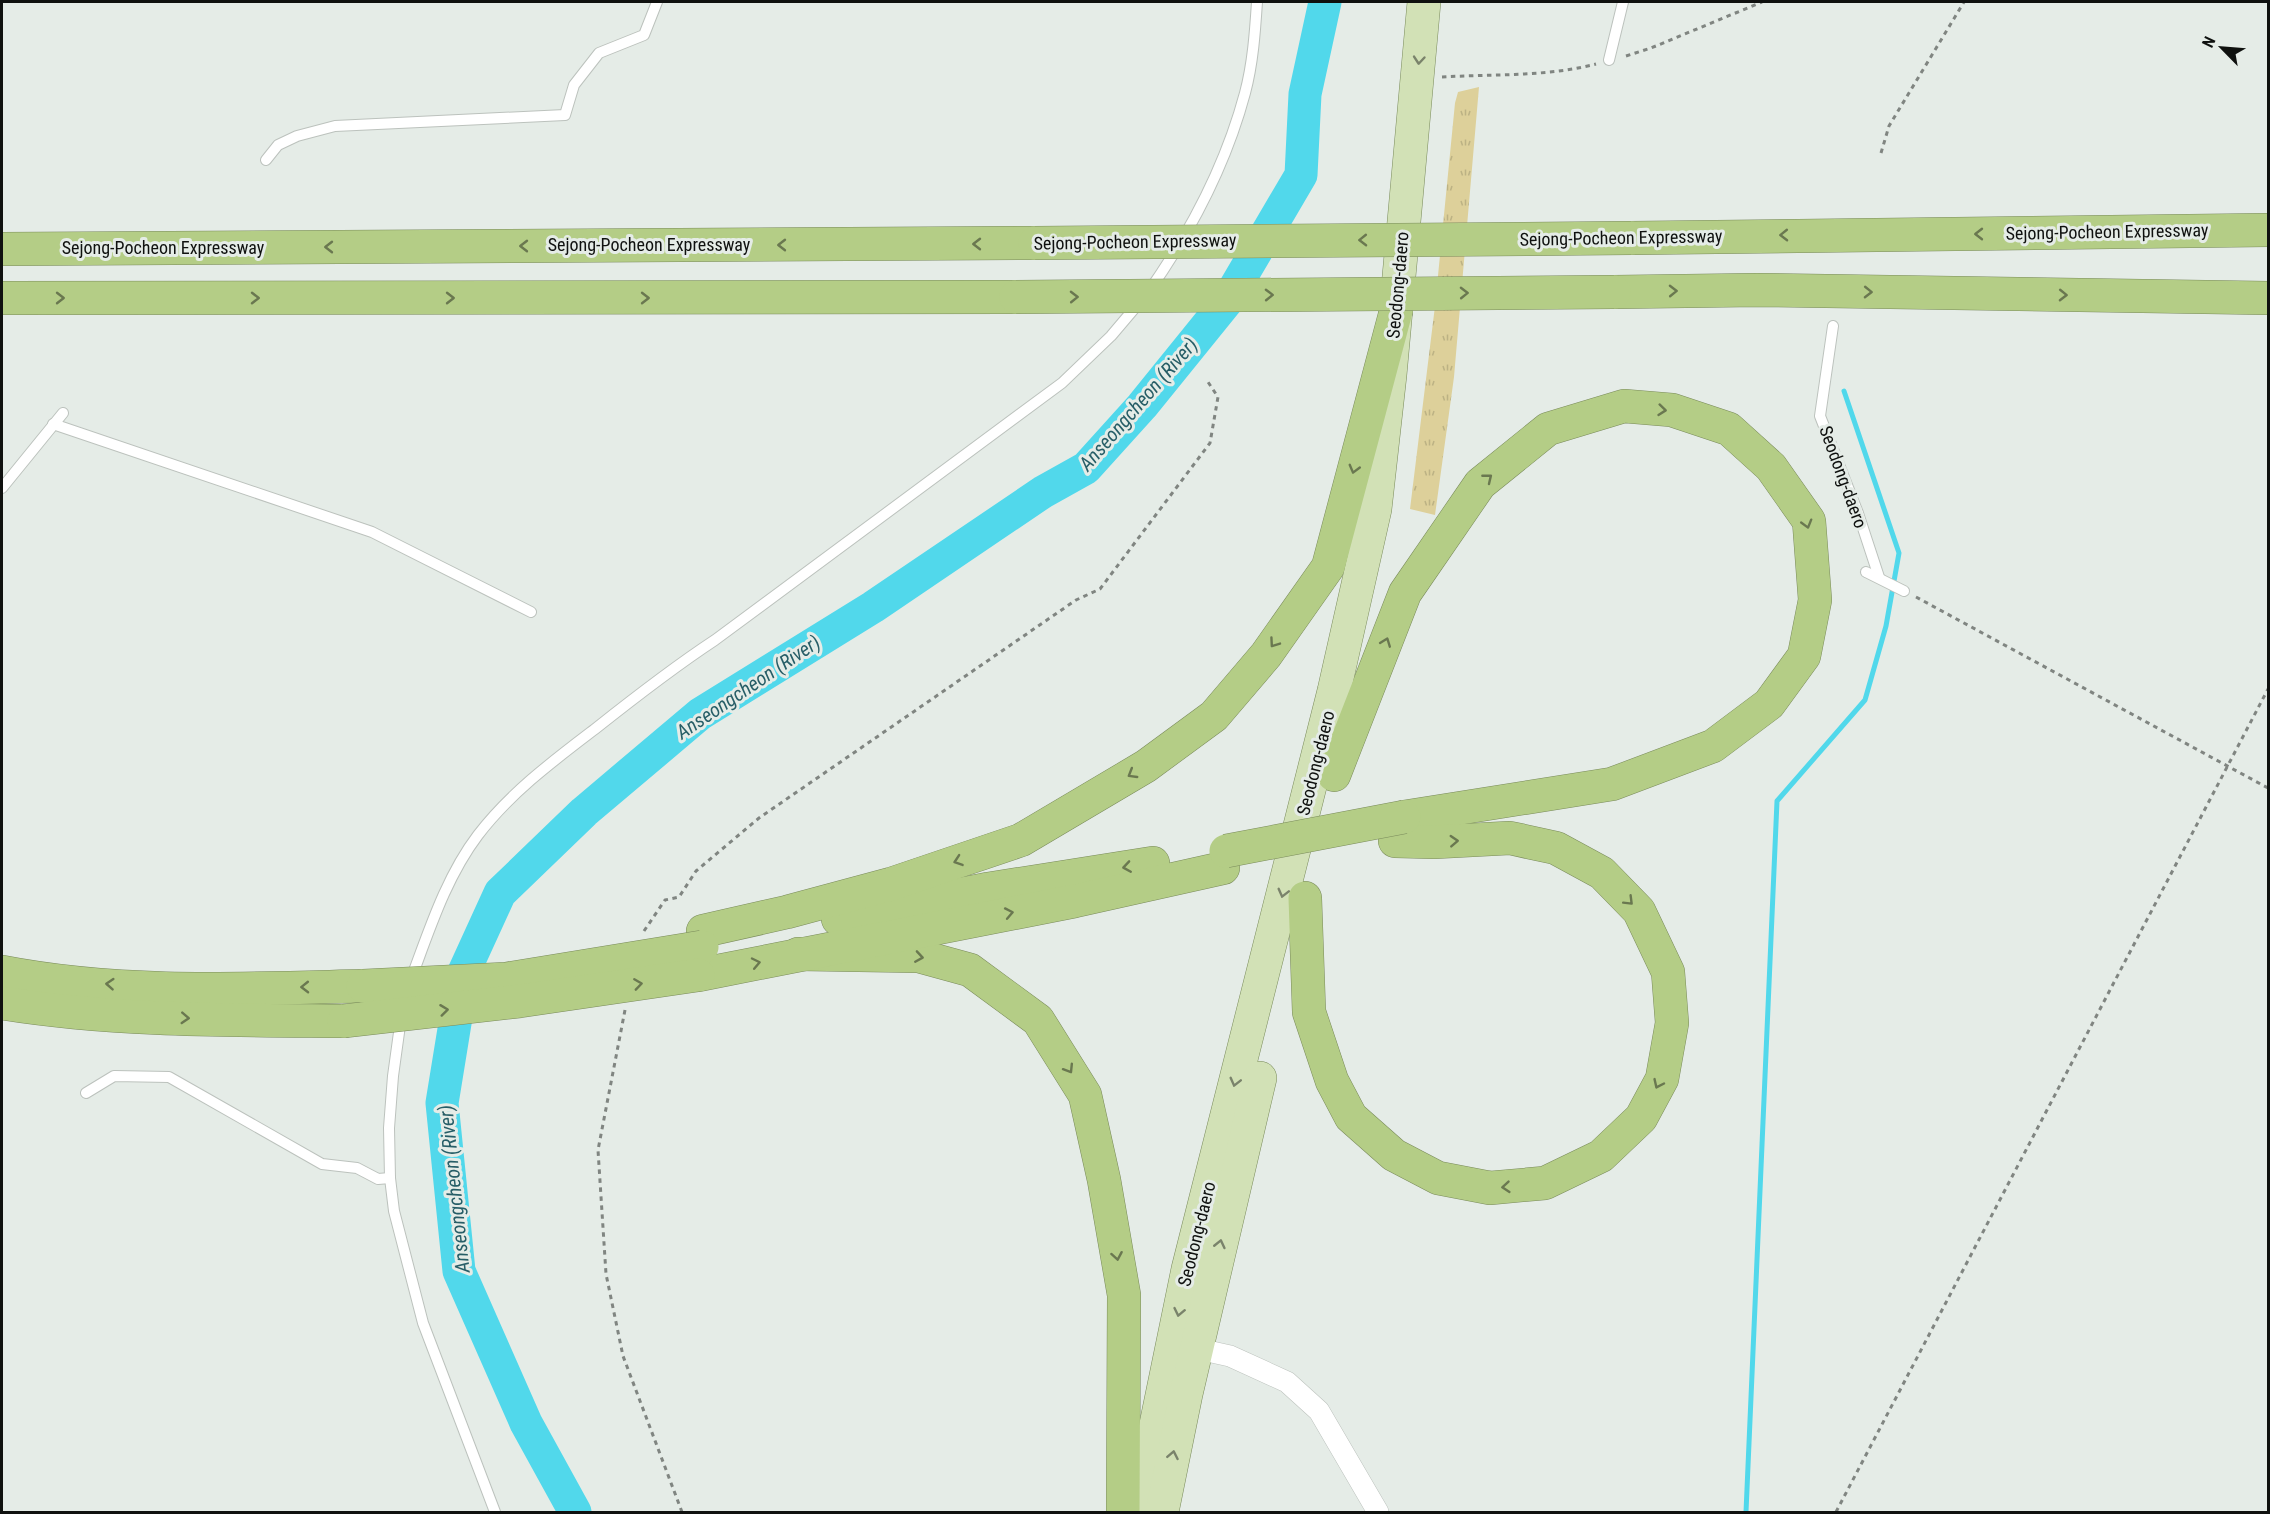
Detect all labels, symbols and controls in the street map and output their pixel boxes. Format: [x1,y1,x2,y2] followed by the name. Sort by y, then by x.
[2192,18,2252,78] north arrow
[2198,33,2220,50] text: N
[1413,55,1426,64] one-way arrow
[2005,219,2209,244] street label: Sejong-Pocheon Expressway
[1519,225,1723,250] street label: Sejong-Pocheon Expressway
[1975,228,1984,240] one-way arrow
[1033,229,1237,254] street label: Sejong-Pocheon Expressway
[1780,229,1789,242] one-way arrow
[1382,231,1413,339] street label: Seodong-daero
[548,234,751,255] street label: Sejong-Pocheon Expressway
[1358,234,1367,246] one-way arrow
[62,237,265,258] street label: Sejong-Pocheon Expressway
[972,238,981,250] one-way arrow
[777,239,786,251] one-way arrow
[519,240,528,252] one-way arrow
[324,241,333,253] one-way arrow
[1668,285,1677,297] one-way arrow
[1863,286,1872,298] one-way arrow
[1460,287,1469,299] one-way arrow
[1265,289,1274,301] one-way arrow
[2058,289,2067,301] one-way arrow
[1070,290,1079,303] one-way arrow
[55,292,64,304] one-way arrow
[250,292,259,304] one-way arrow
[445,292,454,304] one-way arrow
[640,292,649,304] one-way arrow
[1073,333,1202,476] water label: Anseongcheon (River)
[1658,403,1667,416] one-way arrow
[1815,423,1872,531] street label: Seodong-daero
[1349,463,1361,474] one-way arrow
[1481,474,1492,485] one-way arrow
[1800,519,1812,529] one-way arrow
[671,630,825,745] water label: Anseongcheon (River)
[1270,637,1281,648] one-way arrow
[1379,637,1391,648] one-way arrow
[1292,708,1339,817] street label: Seodong-daero
[1128,767,1138,778] one-way arrow
[1449,835,1458,848] one-way arrow
[953,854,964,867] one-way arrow
[1122,860,1132,873] one-way arrow
[1278,887,1290,898] one-way arrow
[1622,894,1633,905] one-way arrow
[1004,908,1013,920] one-way arrow
[914,950,924,963] one-way arrow
[750,957,760,970] one-way arrow
[106,978,115,991] one-way arrow
[633,978,642,990] one-way arrow
[300,981,309,994] one-way arrow
[440,1004,449,1017] one-way arrow
[181,1011,190,1024] one-way arrow
[1061,1063,1073,1073] one-way arrow
[1230,1077,1243,1087] one-way arrow
[1654,1077,1666,1088] one-way arrow
[433,1104,475,1275] water label: Anseongcheon (River)
[1173,1179,1220,1288] street label: Seodong-daero
[1502,1180,1511,1193] one-way arrow
[1213,1239,1226,1249] one-way arrow
[1110,1251,1123,1261] one-way arrow
[1173,1307,1186,1317] one-way arrow
[1166,1450,1179,1460] one-way arrow

